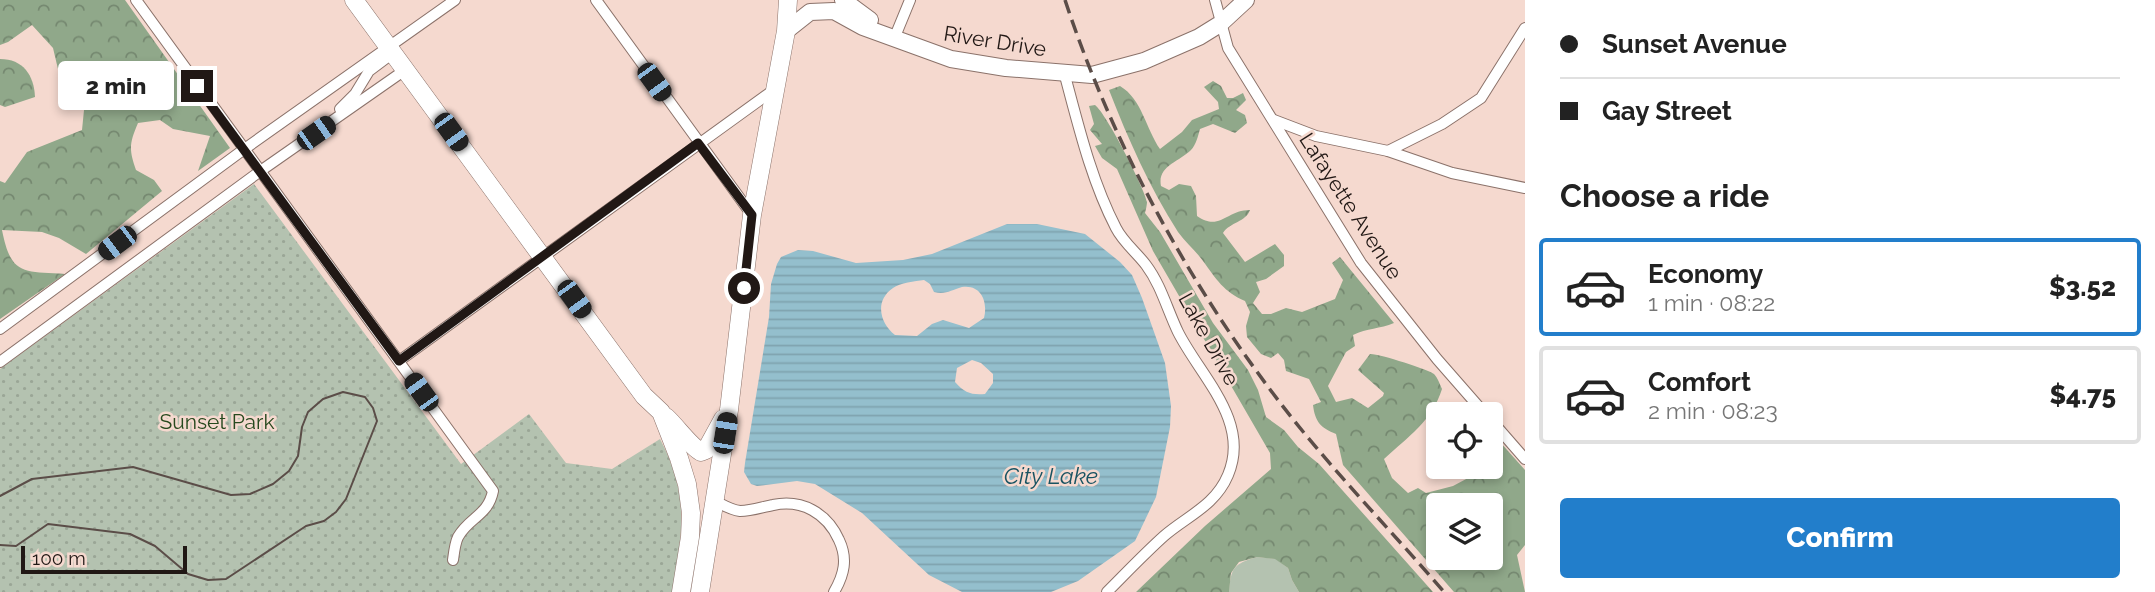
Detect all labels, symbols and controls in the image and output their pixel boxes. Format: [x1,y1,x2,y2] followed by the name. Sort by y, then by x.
[942,21,1048,61] street label: River Drive
[1602,29,1787,59] text: Sunset Avenue
[634,59,675,105] car
[57,62,172,110] callout: 2 min
[181,70,213,102] route end
[86,72,146,99] text: 2 min
[1602,96,1732,126] text: Gay Street
[431,109,472,155] car
[293,112,340,154] car
[1294,128,1408,284] street label: Lafayette Avenue
[1560,177,1769,214] text: Choose a ride
[94,222,141,264] car
[1564,256,1627,319] icon: car
[1648,259,1763,289] text: Economy
[728,272,760,304] route start
[2049,272,2116,302] text: $3.52
[554,276,595,322] car
[1173,288,1245,390] street label: Lake Drive
[1648,289,1775,316] text: 1 min · 08:22
[1564,364,1627,427] icon: car
[1648,367,1751,397] text: Comfort
[401,369,442,415] car
[2049,380,2116,410] text: $4.75
[1648,397,1778,424] text: 2 min · 08:23
[1426,402,1503,570] map controls
[1426,402,1503,479] button: locate
[159,409,275,434] park label: Sunset Park
[712,411,739,455] car
[1004,462,1098,489] water label: City Lake
[1426,493,1503,570] button: layers
[1560,498,2120,578] button: Confirm
[21,543,187,575] scale bar
[32,547,86,569] text: 100 m

